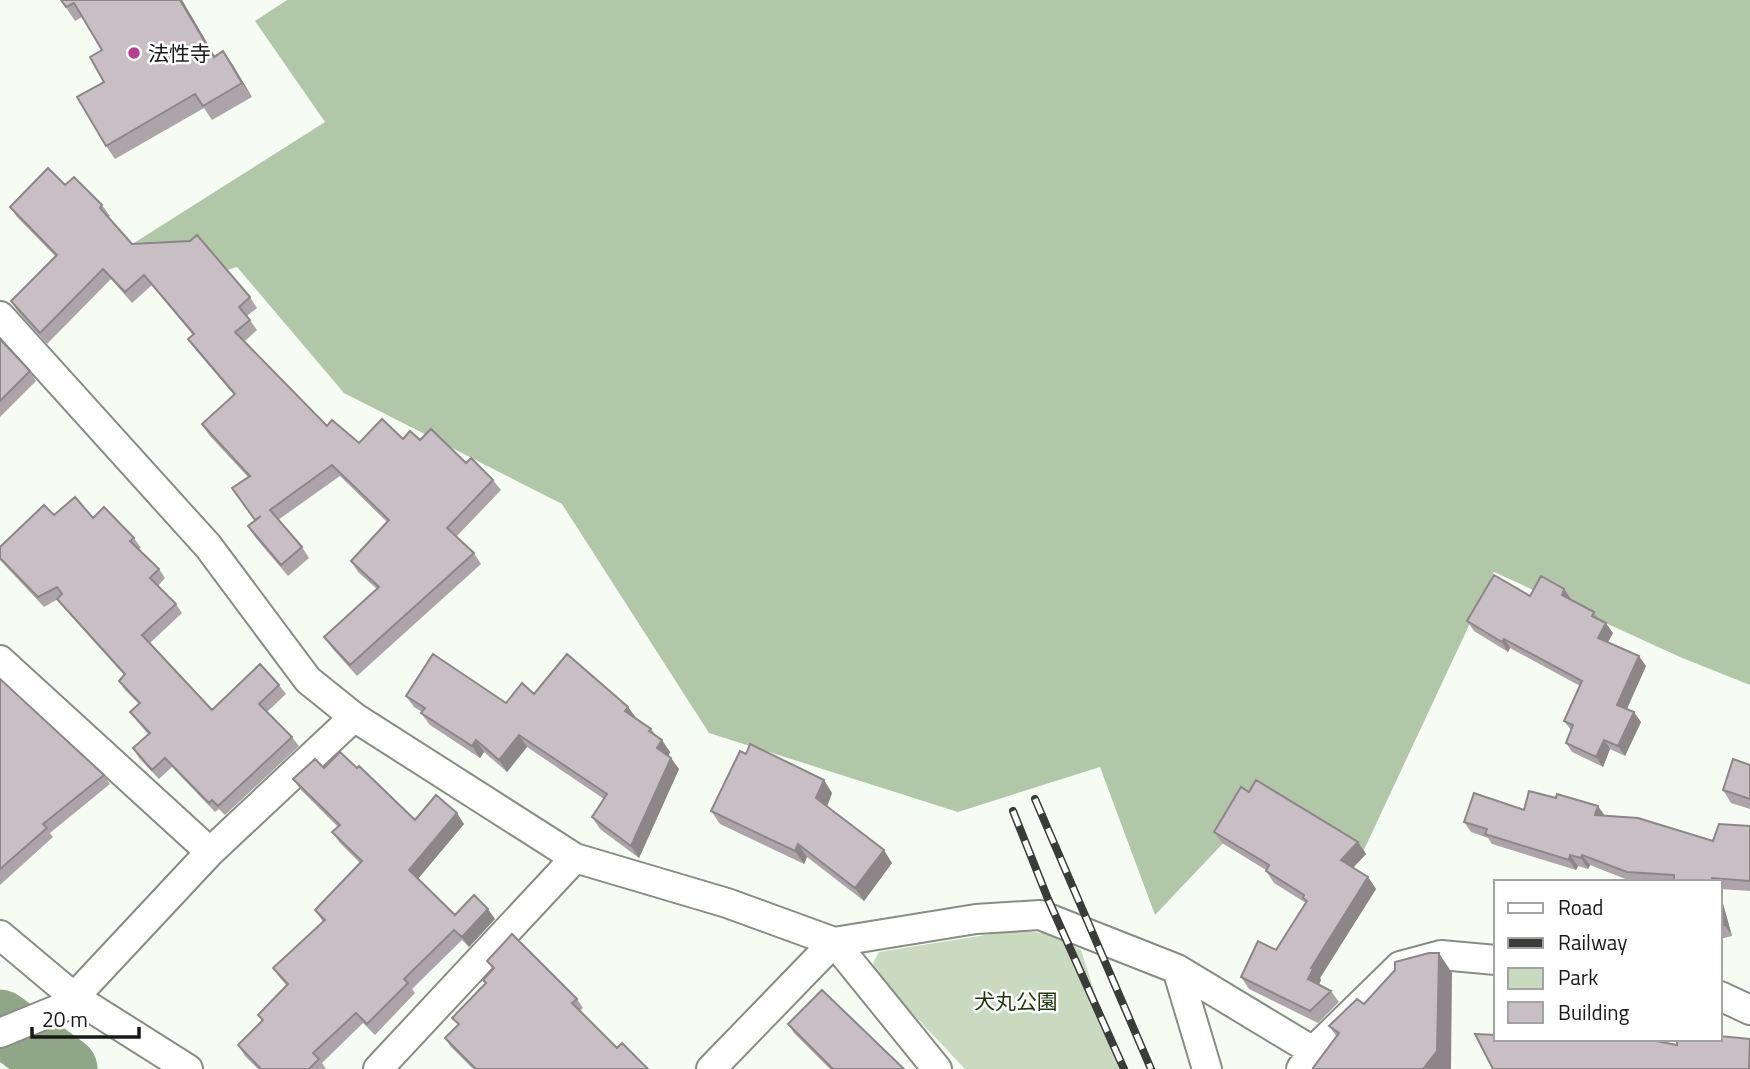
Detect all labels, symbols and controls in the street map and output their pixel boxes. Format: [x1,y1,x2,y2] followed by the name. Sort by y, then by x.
[148,37,211,69] place label: 法性寺
[126,45,142,61] marker: 法性寺
[1494,880,1722,1041] legend
[1558,891,1603,923] text: Road
[1558,926,1627,958] text: Railway
[1558,961,1598,993] text: Park
[974,985,1058,1017] park label: 犬丸公園
[32,996,138,1040] scale bar
[1558,996,1630,1028] text: Building
[42,1003,88,1035] text: 20 m

